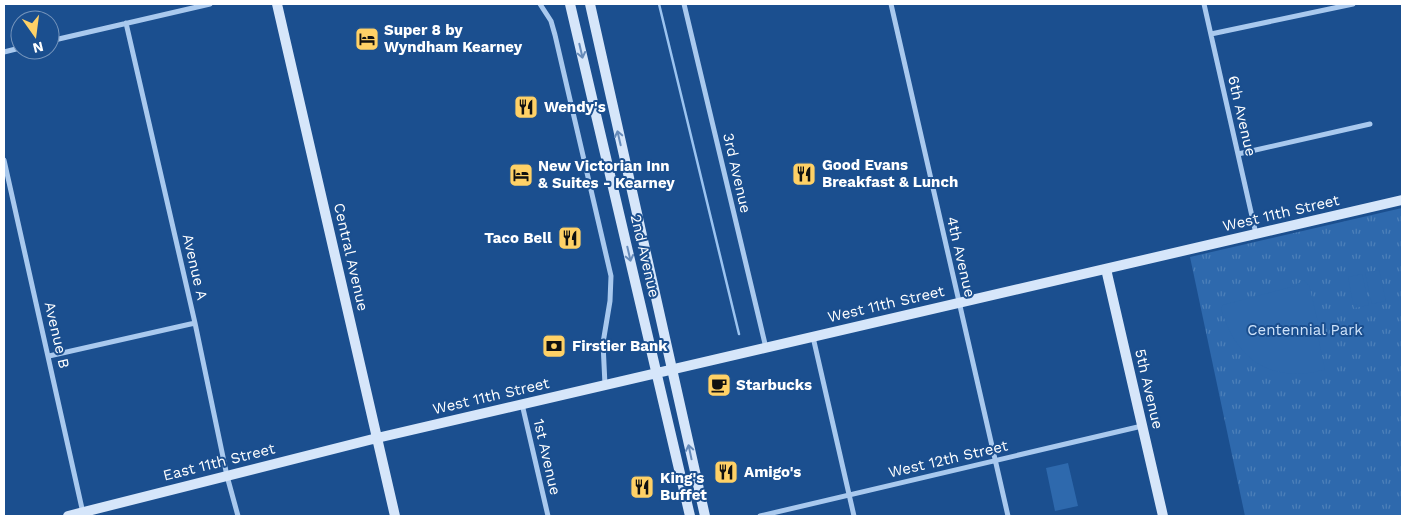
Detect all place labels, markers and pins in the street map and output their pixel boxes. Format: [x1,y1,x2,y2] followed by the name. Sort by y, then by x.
[384,21,523,56] place label: Super 8 by Wyndham Kearney
[354,26,380,52] hotel icon: Super 8 by Wyndham Kearney
[513,94,539,120] restaurant icon: Wendy's
[544,98,606,116] place label: Wendy's
[822,156,958,191] place label: Good Evans Breakfast & Lunch
[538,157,675,192] place label: New Victorian Inn & Suites - Kearney
[791,161,817,187] restaurant icon: Good Evans Breakfast & Lunch
[508,162,534,188] hotel icon: New Victorian Inn & Suites - Kearney
[557,225,583,251] restaurant icon: Taco Bell
[484,229,552,247] place label: Taco Bell
[541,333,567,359] bank icon: Firstier Bank
[572,337,668,355] place label: Firstier Bank
[706,372,732,398] cafe icon: Starbucks
[736,376,812,394] place label: Starbucks
[713,459,739,485] restaurant icon: Amigo's
[744,463,801,481] place label: Amigo's
[660,469,707,504] place label: King's Buffet
[629,474,655,500] restaurant icon: King's Buffet

